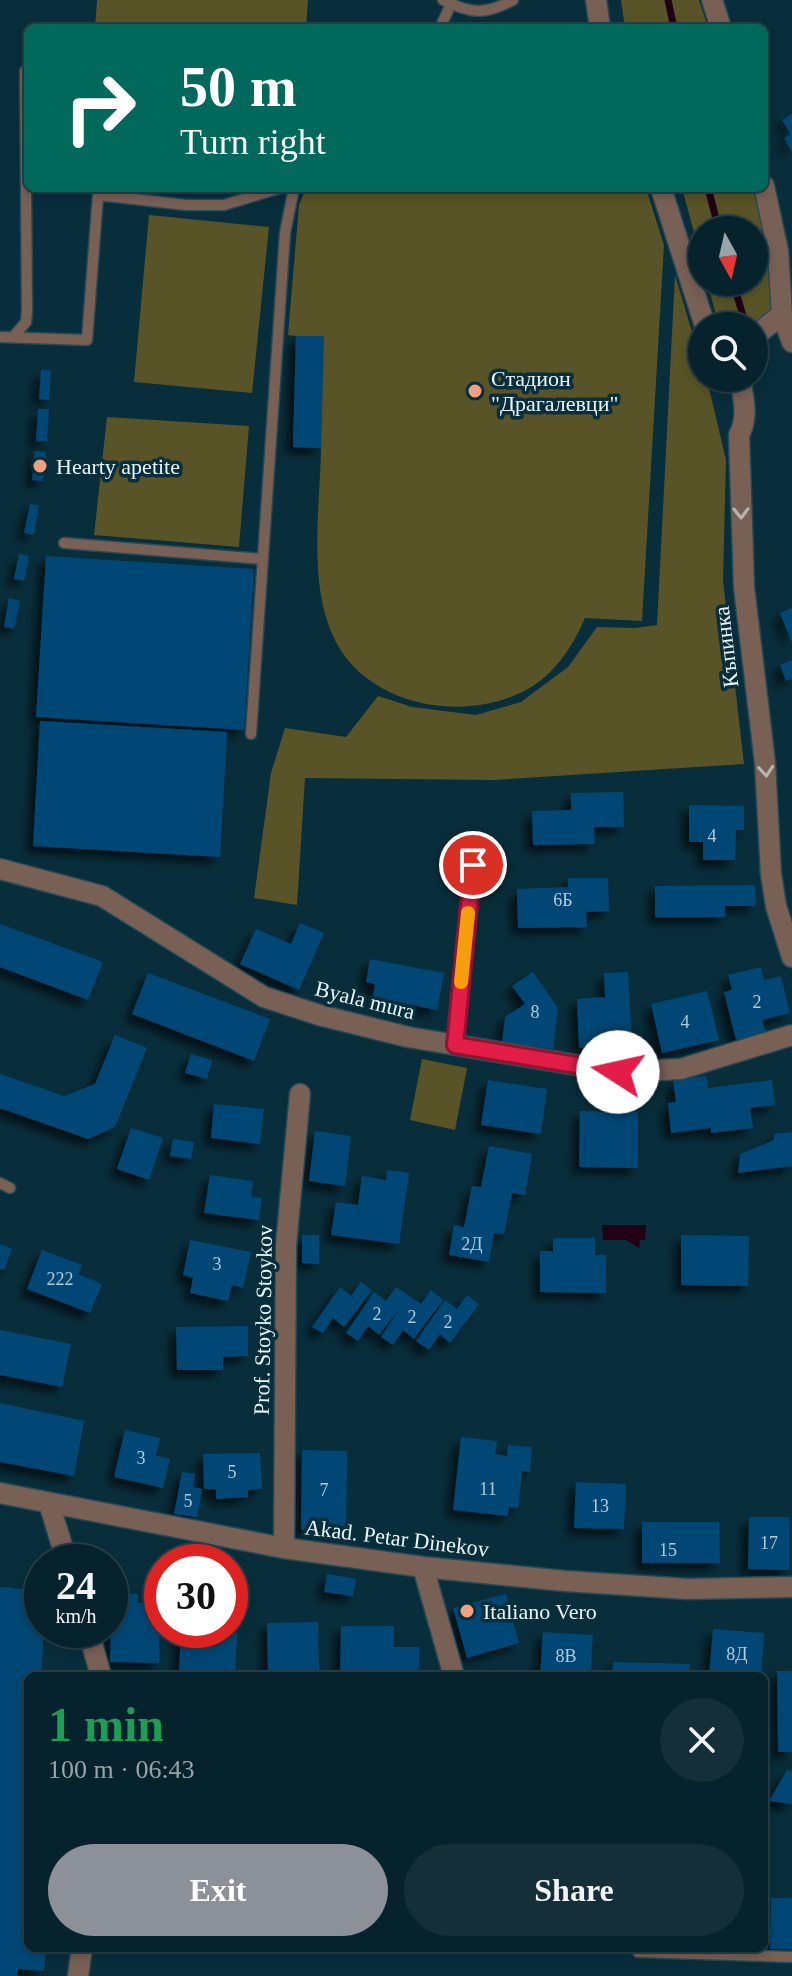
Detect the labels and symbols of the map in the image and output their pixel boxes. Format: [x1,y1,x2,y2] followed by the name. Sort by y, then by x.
[688,216,768,296] north arrow
[491,366,618,416] place label: Стадион "Драгалевци"
[466,382,484,400] marker: Стадион "Драгалевци"
[56,454,180,479] place label: Hearty apetite
[31,457,49,475] marker: Hearty apetite
[732,507,750,520] one-way arrow
[709,605,743,689] street label: Къпинка
[757,765,774,778] one-way arrow
[708,826,717,846] house number: 4
[439,831,507,899] pin
[553,890,573,910] house number: 6Б
[312,976,418,1025] street label: Byala mura
[753,992,762,1012] house number: 2
[531,1002,540,1022] house number: 8
[681,1012,690,1032] house number: 4
[576,1030,660,1114] position arrow
[249,1225,277,1415] street label: Prof. Stoyko Stoykov
[461,1234,483,1254] house number: 2Д
[213,1254,222,1274] house number: 3
[47,1269,74,1289] house number: 222
[373,1304,382,1324] house number: 2
[408,1307,417,1327] house number: 2
[444,1312,453,1332] house number: 2
[137,1448,146,1468] house number: 3
[228,1462,237,1482] house number: 5
[479,1479,497,1499] house number: 11
[320,1480,329,1500] house number: 7
[184,1491,193,1511] house number: 5
[591,1496,609,1516] house number: 13
[304,1514,490,1562] street label: Akad. Petar Dinekov
[760,1533,778,1553] house number: 17
[659,1540,677,1560] house number: 15
[144,1544,248,1648] speed limit sign: 30
[483,1599,597,1624] place label: Italiano Vero
[458,1602,476,1620] marker: Italiano Vero
[726,1644,748,1664] house number: 8Д
[555,1646,577,1666] house number: 8В

